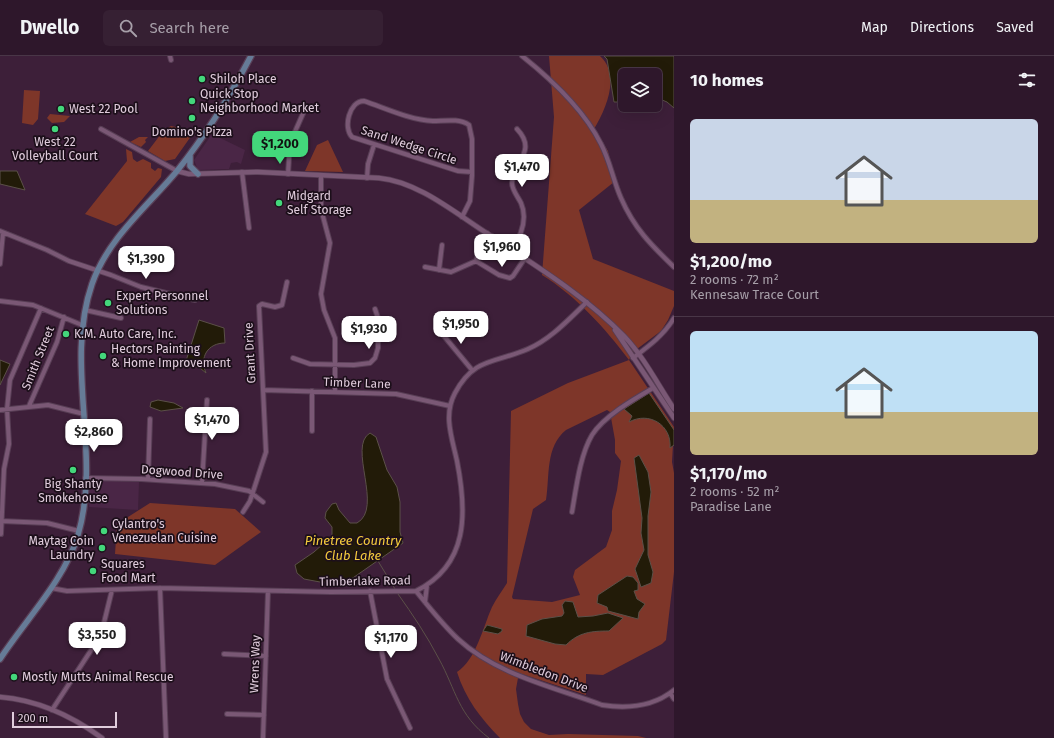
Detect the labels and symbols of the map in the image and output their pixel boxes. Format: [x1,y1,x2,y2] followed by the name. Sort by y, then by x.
[210,72,277,86] place label: Shiloh Place
[197,74,207,84] marker: Shiloh Place
[200,87,320,115] place label: Quick Stop Neighborhood Market
[187,96,197,106] marker: Quick Stop Neighborhood Market
[69,102,138,116] place label: West 22 Pool
[56,104,66,114] marker: West 22 Pool
[187,113,197,123] marker: Domino's Pizza
[359,123,459,167] street label: Sand Wedge Circle
[50,124,60,134] marker: West 22 Volleyball Court
[152,125,232,139] place label: Domino's Pizza
[247,131,313,165] pin: $1,200
[12,135,99,163] place label: West 22 Volleyball Court
[489,154,555,188] pin: $1,470
[287,189,352,217] place label: Midgard Self Storage
[274,198,284,208] marker: Midgard Self Storage
[469,234,535,268] pin: $1,960
[113,246,179,280] pin: $1,390
[116,289,209,317] place label: Expert Personnel Solutions
[103,298,113,308] marker: Expert Personnel Solutions
[428,311,494,345] pin: $1,950
[336,316,402,350] pin: $1,930
[241,322,259,384] street label: Grant Drive
[19,324,57,392] street label: Smith Street
[74,327,177,341] place label: K.M. Auto Care, Inc.
[61,329,71,339] marker: K.M. Auto Care, Inc.
[111,342,232,370] place label: Hectors Painting & Home Improvement
[98,351,108,361] marker: Hectors Painting & Home Improvement
[323,375,391,391] street label: Timber Lane
[179,407,245,441] pin: $1,470
[61,419,127,453] pin: $2,860
[141,462,223,482] street label: Dogwood Drive
[68,465,78,475] marker: Big Shanty Smokehouse
[38,477,108,505] place label: Big Shanty Smokehouse
[112,517,217,545] place label: Cylantro's Venezuelan Cuisine
[99,526,109,536] marker: Cylantro's Venezuelan Cuisine
[305,533,402,563] water label: Pinetree Country Club Lake
[28,534,94,562] place label: Maytag Coin Laundry
[97,543,107,553] marker: Maytag Coin Laundry
[101,557,156,585] place label: Squares Food Mart
[88,566,98,576] marker: Squares Food Mart
[319,573,411,589] street label: Timberlake Road
[64,622,130,656] pin: $3,550
[358,625,424,659] pin: $1,170
[247,635,263,693] street label: Wrens Way
[498,649,590,695] street label: Wimbledon Drive
[22,670,173,684] place label: Mostly Mutts Animal Rescue
[9,672,19,682] marker: Mostly Mutts Animal Rescue
[12,710,117,729] scale bar

